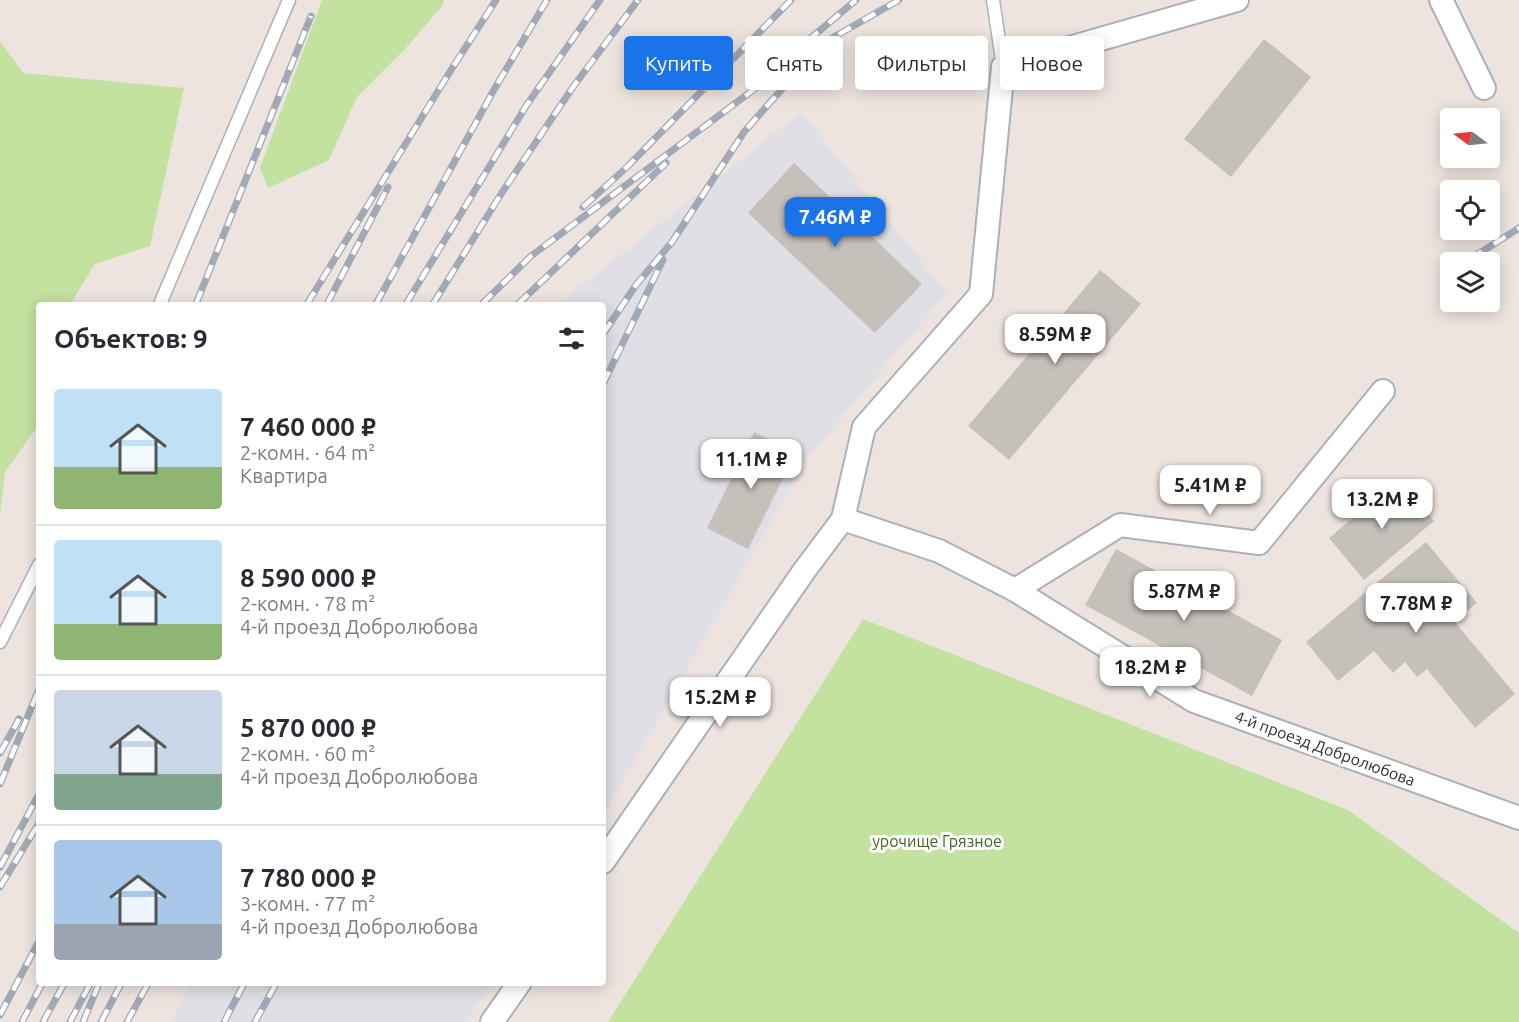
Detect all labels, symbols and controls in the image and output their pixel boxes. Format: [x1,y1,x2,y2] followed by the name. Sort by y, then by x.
[624,36,733,90] chip: Купить
[745,36,843,90] chip: Снять
[855,36,988,90] chip: Фильтры
[1000,36,1104,90] chip: Новое
[1440,108,1500,168] north arrow
[1440,108,1500,312] map controls
[1440,180,1500,240] button: locate
[780,197,890,248] pin: 7.46M ₽
[799,205,871,228] text: 7.46M ₽
[1440,252,1500,312] button: layers
[1000,314,1110,365] pin: 8.59M ₽
[555,322,588,355] icon: filters
[1019,322,1091,345] text: 8.59M ₽
[54,324,208,353] text: Объектов: 9
[240,412,376,441] text: 7 460 000 ₽
[102,413,174,485] icon: home
[696,439,806,490] pin: 11.1M ₽
[240,441,375,464] text: 2-комн. · 64 m²
[715,447,787,470] text: 11.1M ₽
[240,464,328,487] text: Квартира
[1155,465,1265,516] pin: 5.41M ₽
[1174,473,1246,496] text: 5.41M ₽
[1327,479,1437,530] pin: 13.2M ₽
[1346,487,1418,510] text: 13.2M ₽
[240,563,376,592] text: 8 590 000 ₽
[102,564,174,636] icon: home
[1129,571,1239,622] pin: 5.87M ₽
[1148,579,1220,602] text: 5.87M ₽
[1361,583,1471,634] pin: 7.78M ₽
[1380,591,1452,614] text: 7.78M ₽
[240,592,375,615] text: 2-комн. · 78 m²
[240,615,478,638] text: 4-й проезд Добролюбова
[1095,647,1205,698] pin: 18.2M ₽
[1114,655,1186,678] text: 18.2M ₽
[665,677,775,728] pin: 15.2M ₽
[684,685,756,708] text: 15.2M ₽
[1232,707,1418,789] street label: 4-й проезд Добролюбова
[240,713,376,742] text: 5 870 000 ₽
[102,714,174,786] icon: home
[240,742,375,765] text: 2-комн. · 60 m²
[240,765,478,788] text: 4-й проезд Добролюбова
[872,832,1002,850] park label: урочище Грязное
[240,863,376,892] text: 7 780 000 ₽
[102,864,174,936] icon: home
[240,892,375,915] text: 3-комн. · 77 m²
[240,915,478,938] text: 4-й проезд Добролюбова

